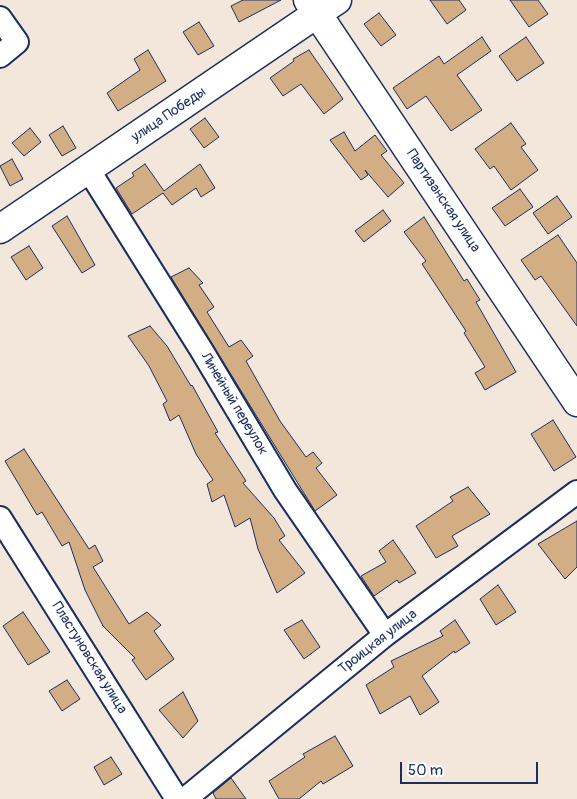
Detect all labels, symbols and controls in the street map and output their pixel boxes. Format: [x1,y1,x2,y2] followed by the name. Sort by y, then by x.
[129,84,209,146] street label: улица Победы
[402,146,484,256] street label: Партизанская улица
[197,350,271,458] street label: Линейный переулок
[48,599,130,717] street label: Пластуновская улица
[335,606,421,678] street label: Троицкая улица
[402,752,540,784] scale bar
[408,761,443,780] text: 50 m

